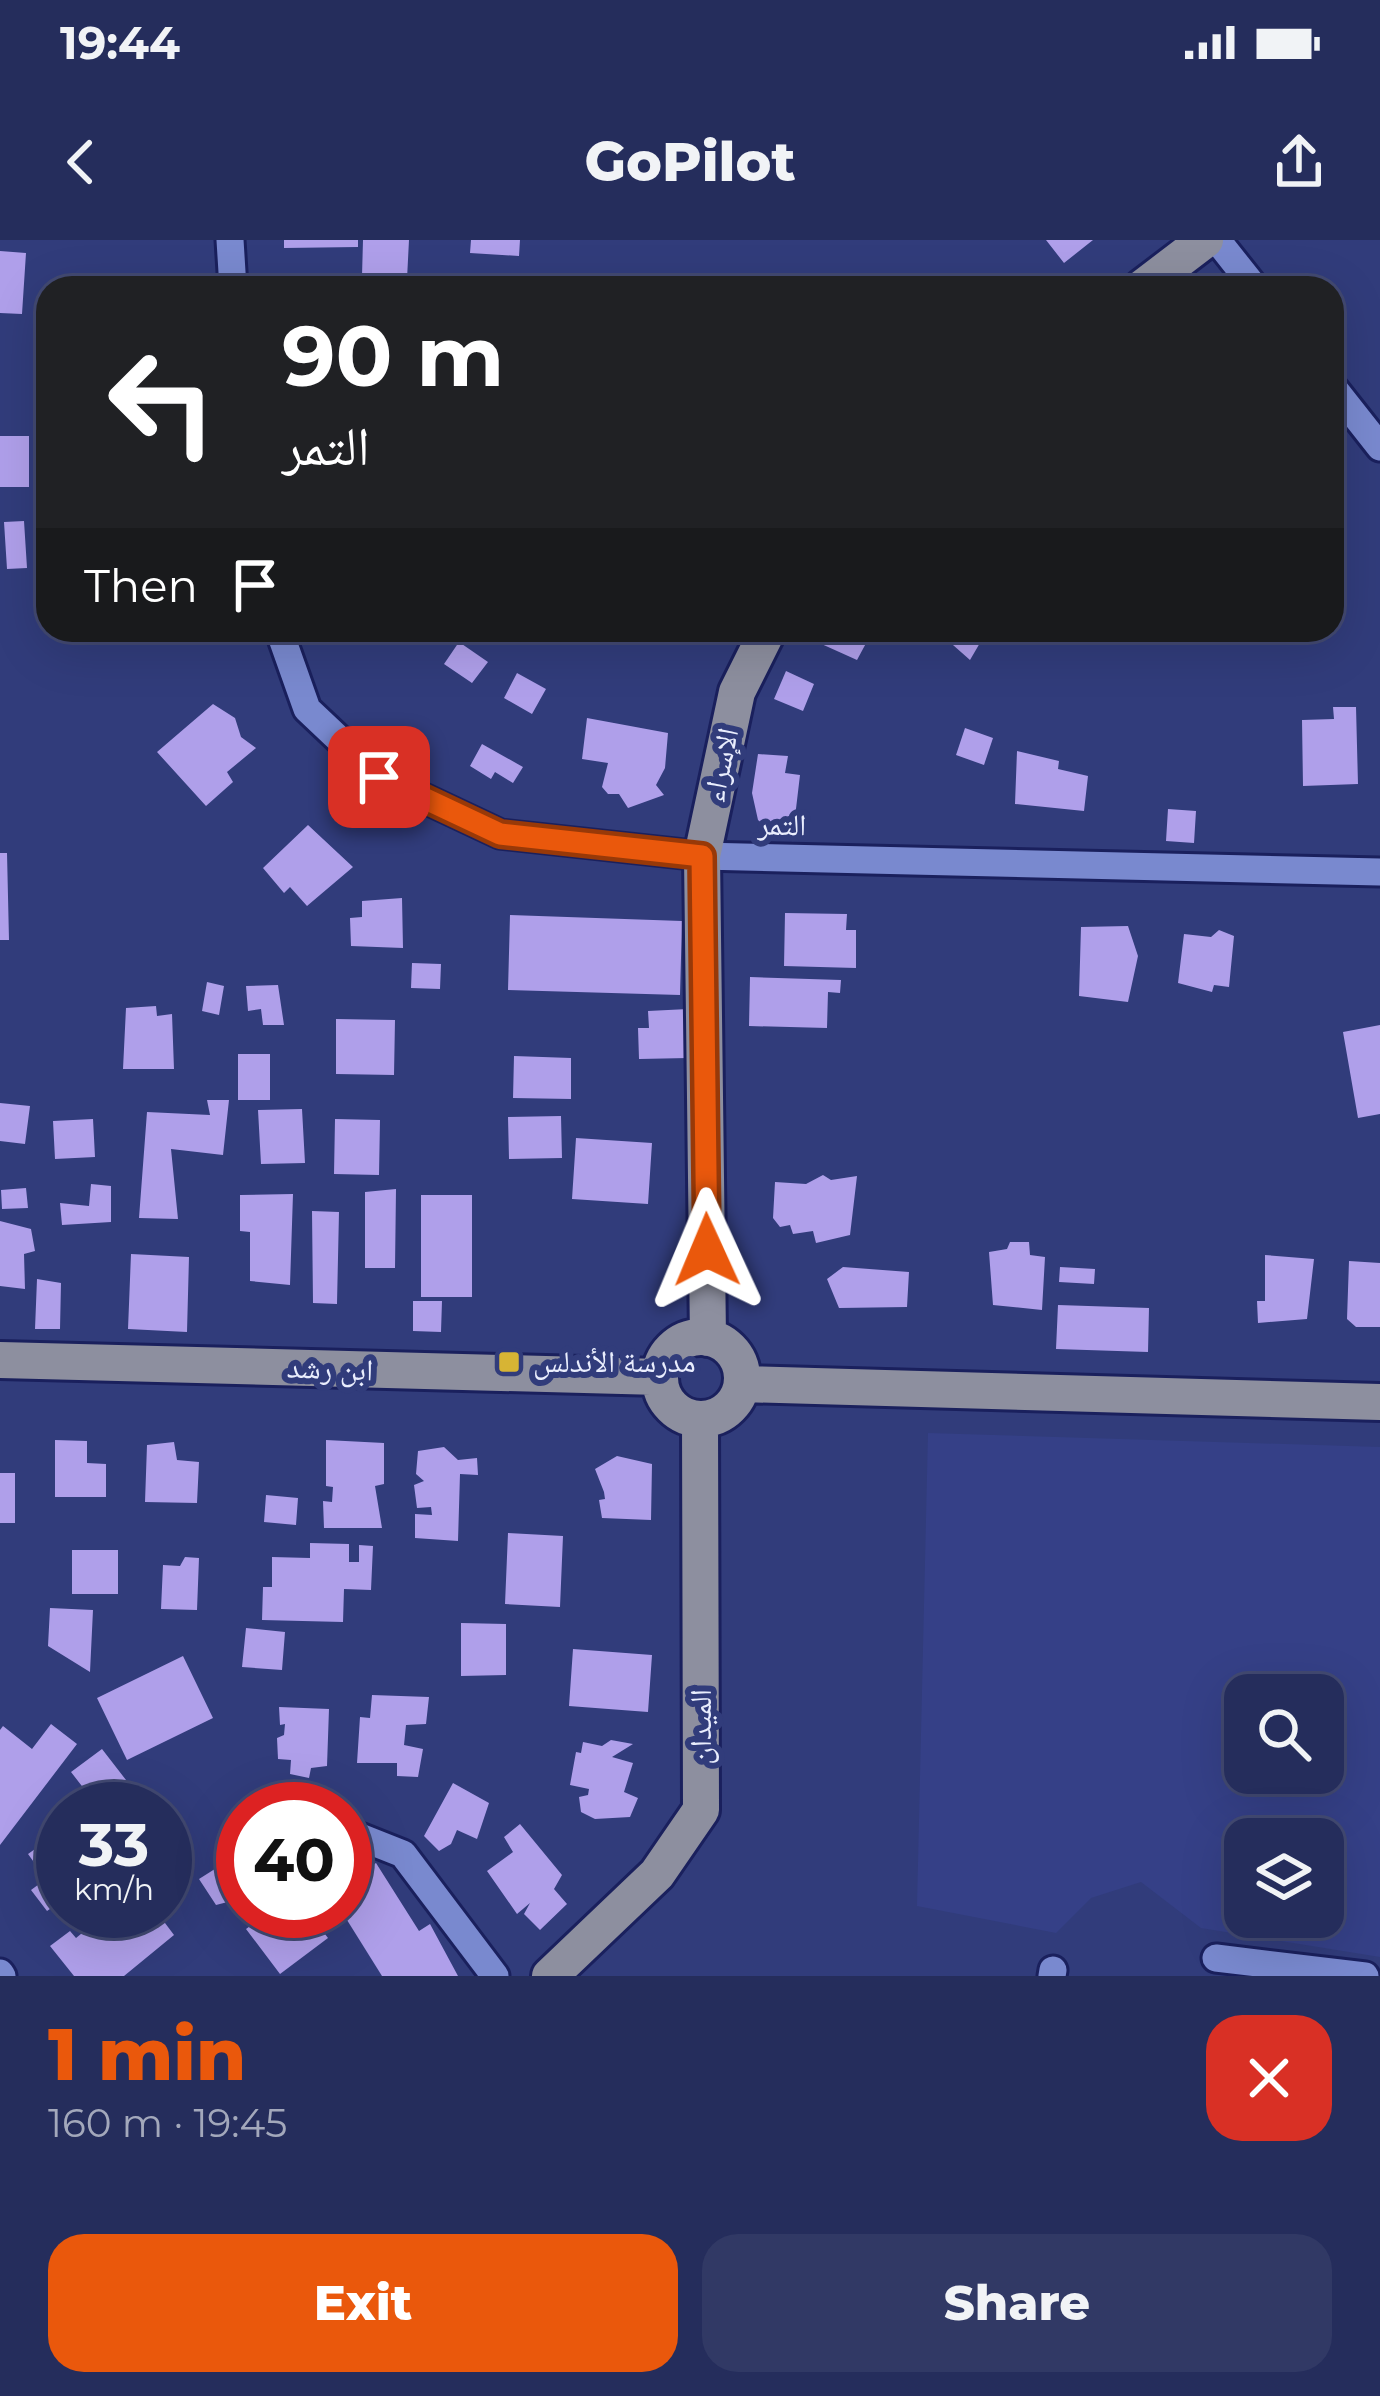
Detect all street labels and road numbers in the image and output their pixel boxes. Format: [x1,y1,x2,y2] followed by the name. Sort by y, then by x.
[695,724,746,805] street label: الإسراء
[756,806,807,843] street label: التمر
[286,1349,374,1388] street label: ابن رشد
[682,1689,719,1765] street label: الميدان

